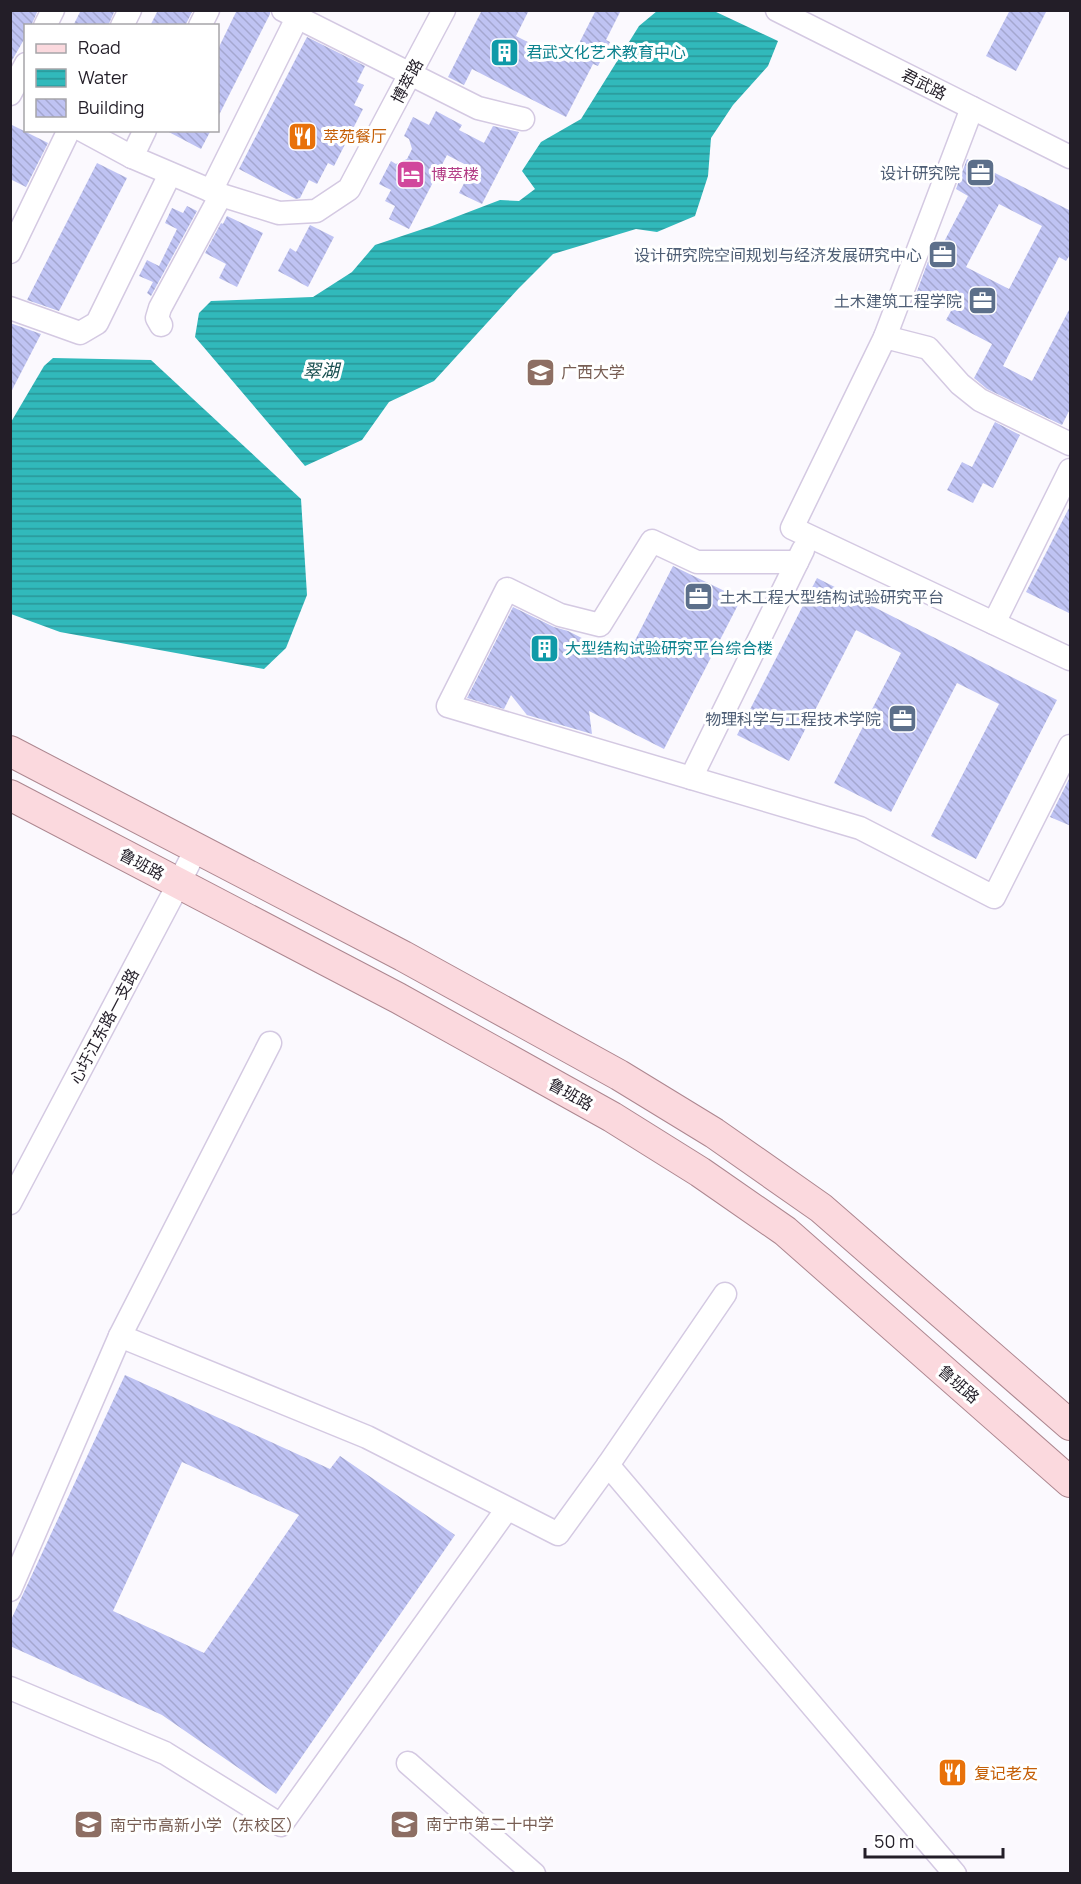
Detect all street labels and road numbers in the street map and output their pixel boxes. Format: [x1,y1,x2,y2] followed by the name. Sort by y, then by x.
[386,55,428,107] street label: 博萃路
[898,63,950,105] street label: 君武路
[116,843,168,885] street label: 鲁班路
[64,964,144,1088] street label: 心圩江东路一支路
[545,1073,597,1115] street label: 鲁班路
[934,1360,984,1408] street label: 鲁班路

